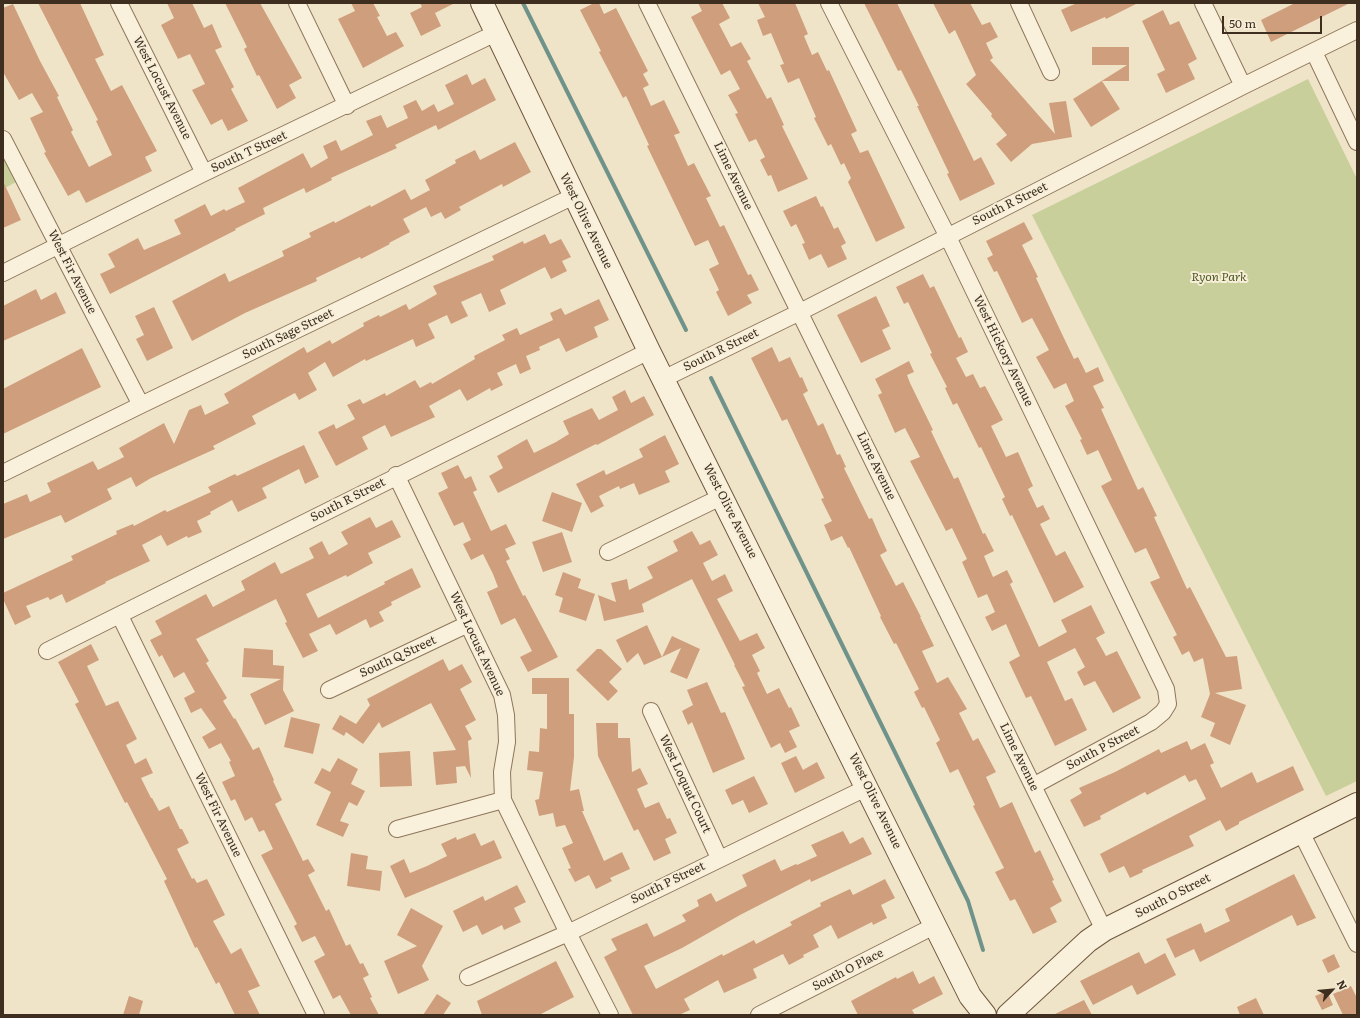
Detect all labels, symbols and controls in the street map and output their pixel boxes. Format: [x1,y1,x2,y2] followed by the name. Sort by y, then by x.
[1224,8,1324,34] scale bar
[1229,14,1256,32] text: 50 m
[130,34,194,142] street label: West Locust Avenue
[209,128,289,176] street label: South T Street
[710,140,756,212] street label: Lime Avenue
[557,171,615,271] street label: West Olive Avenue
[970,180,1050,228] street label: South R Street
[45,228,99,316] street label: West Fir Avenue
[1191,270,1247,284] park label: Ryon Park
[970,293,1036,409] street label: West Hickory Avenue
[240,306,336,362] street label: South Sage Street
[681,326,761,374] street label: South R Street
[853,430,899,502] street label: Lime Avenue
[700,461,760,561] street label: West Olive Avenue
[308,475,388,525] street label: South R Street
[446,589,508,699] street label: West Locust Avenue
[358,633,438,681] street label: South Q Street
[996,721,1042,793] street label: Lime Avenue
[1064,723,1142,773] street label: South P Street
[656,733,714,835] street label: West Loquat Court
[846,751,904,851] street label: West Olive Avenue
[191,770,245,860] street label: West Fir Avenue
[629,859,707,907] street label: South P Street
[1133,871,1213,921] street label: South O Street
[810,946,886,994] street label: South O Place
[1312,970,1352,1010] north arrow
[1333,977,1352,992] text: N

